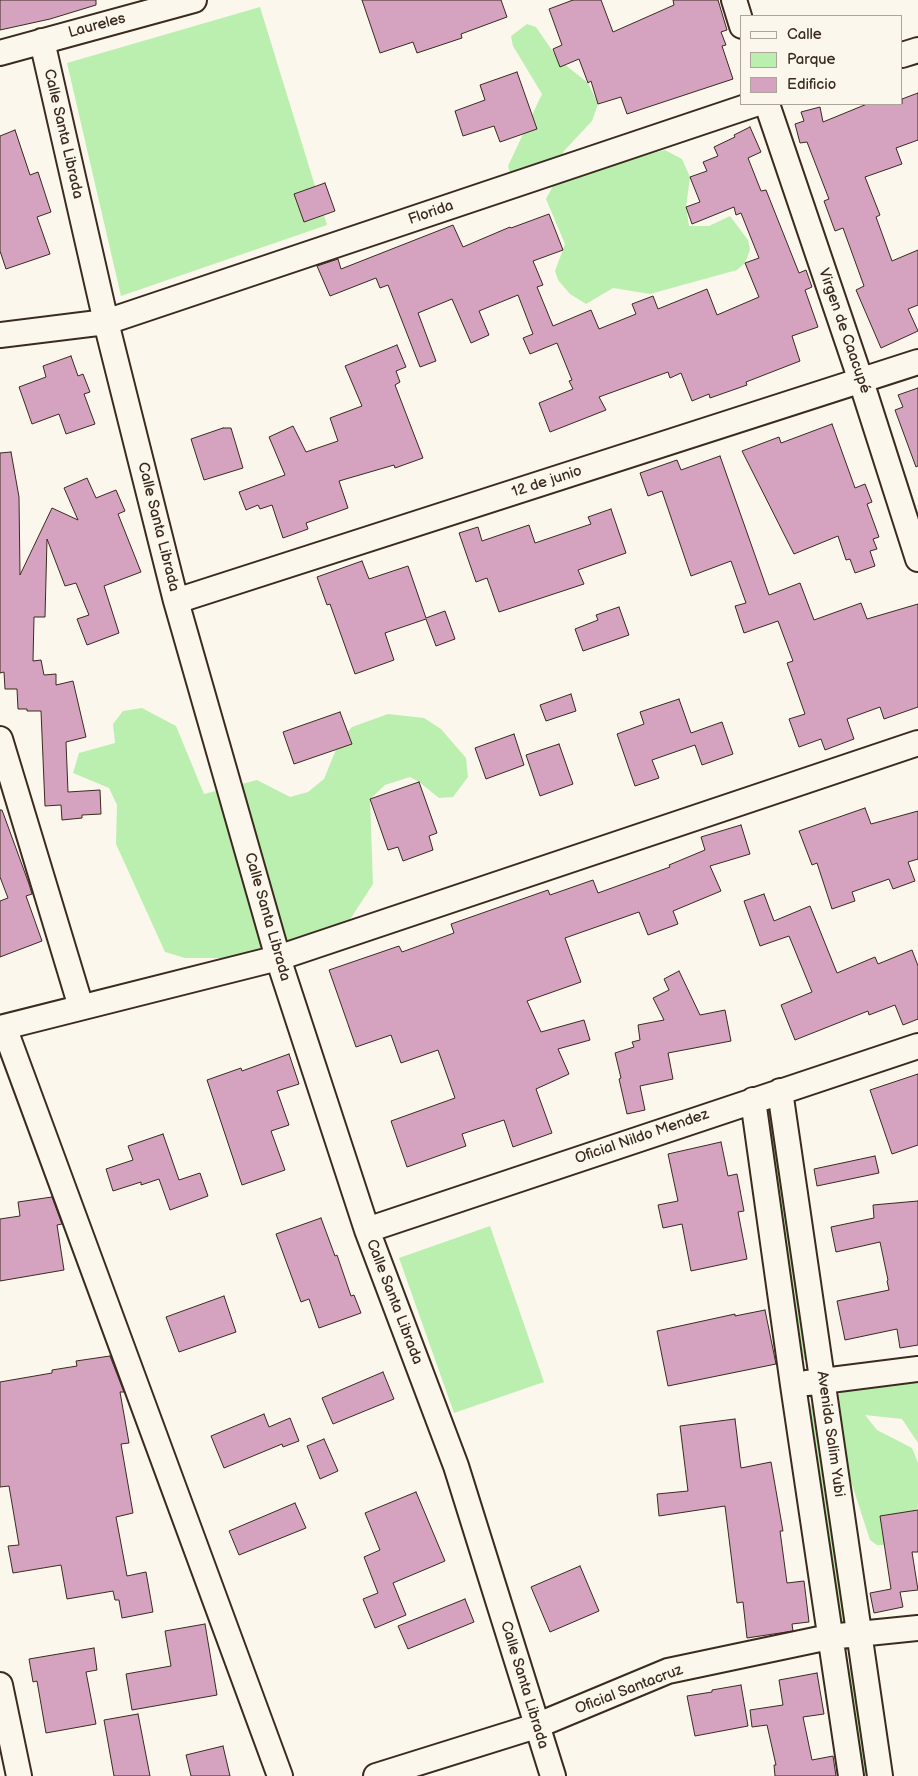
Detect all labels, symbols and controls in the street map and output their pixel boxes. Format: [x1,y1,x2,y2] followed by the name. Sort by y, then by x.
[66,10,128,42] street label: Laureles
[740,15,903,105] legend
[787,25,822,44] text: Calle
[787,50,835,69] text: Parque
[39,67,87,201] street label: Calle Santa Librada
[787,75,836,94] text: Edificio
[406,197,456,229] street label: Florida
[814,266,874,396] street label: Virgen de Caacupé
[133,460,183,594] street label: Calle Santa Librada
[510,462,584,502] street label: 12 de junio
[240,851,294,983] street label: Calle Santa Librada
[573,1106,711,1168] street label: Oficial Nildo Mendez
[362,1237,426,1367] street label: Calle Santa Librada
[812,1370,848,1498] street label: Avenida Salim Yubi
[496,1619,552,1751] street label: Calle Santa Librada
[573,1661,685,1719] street label: Oficial Santacruz

